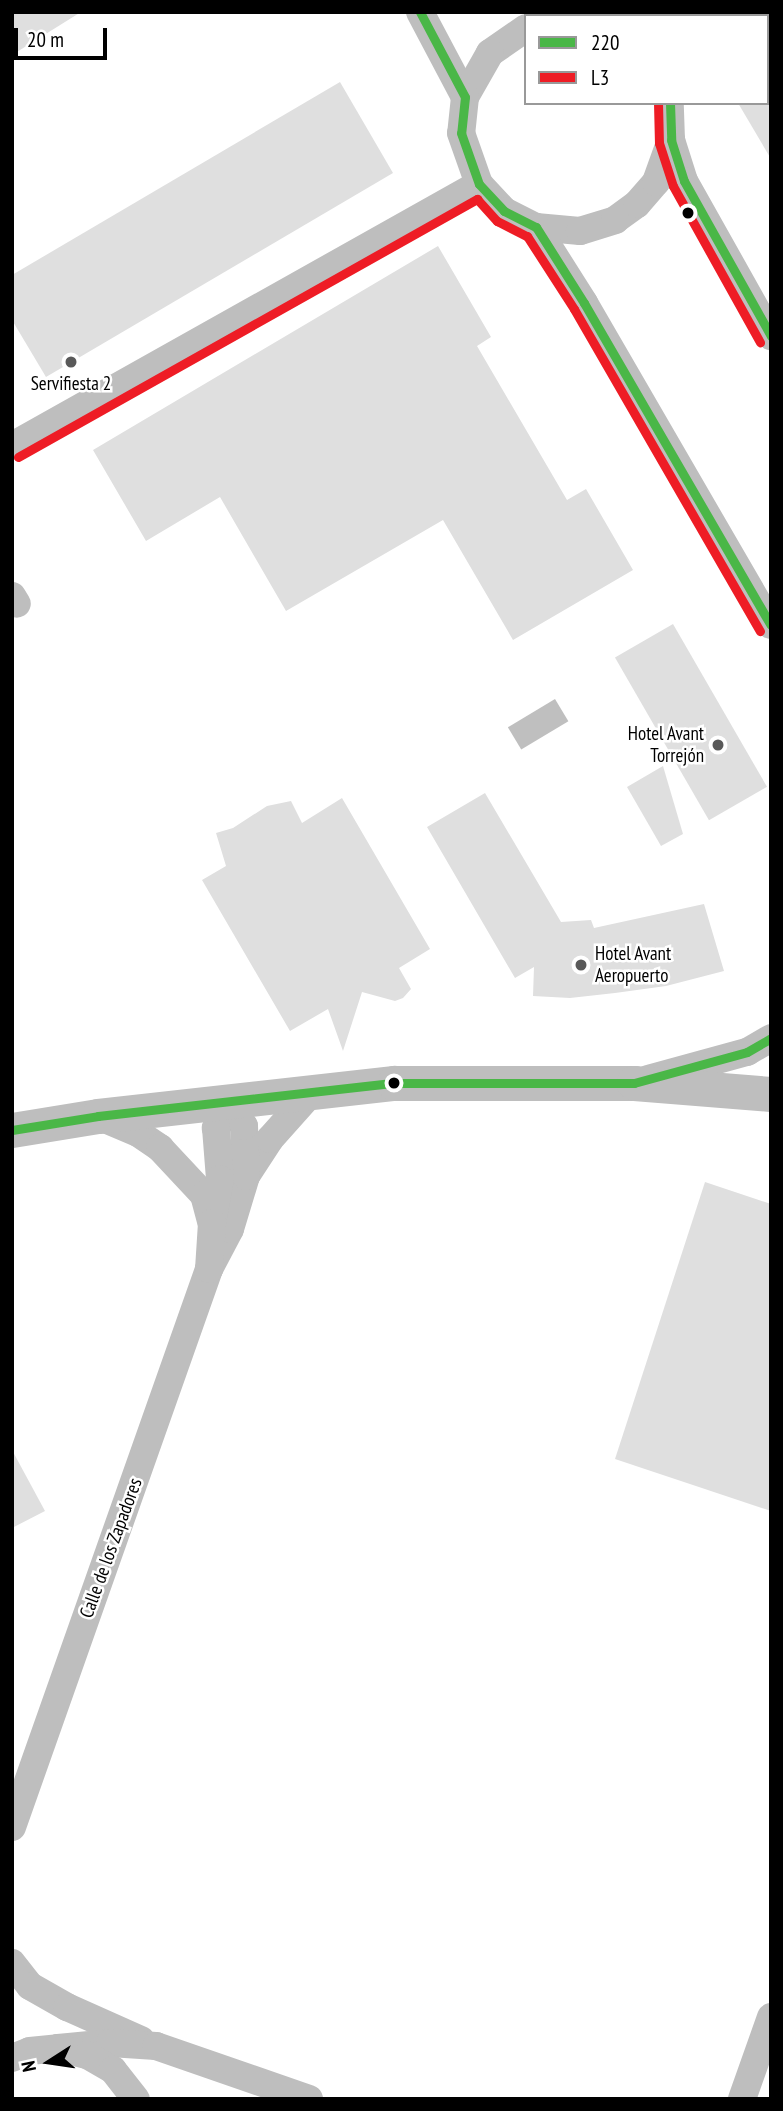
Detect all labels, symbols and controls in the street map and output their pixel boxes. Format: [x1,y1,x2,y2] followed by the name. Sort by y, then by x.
[18,14,110,58] scale bar
[524,14,769,105] legend
[27,26,64,53] text: 20 m
[591,29,619,56] text: 220
[591,64,609,91] text: L3
[681,206,695,220] unlabelled marker
[63,354,79,370] marker: Servifiesta 2
[31,373,111,395] place label: Servifiesta 2
[627,723,704,767] place label: Hotel Avant Torrejón
[710,737,726,753] marker: Hotel Avant Torrejón
[595,943,672,987] place label: Hotel Avant Aeropuerto
[573,957,589,973] marker: Hotel Avant Aeropuerto
[387,1076,401,1090] unlabelled marker
[75,1475,147,1621] street label: Calle de los Zapadores
[14,2027,84,2097] north arrow
[16,2059,41,2074] text: N

